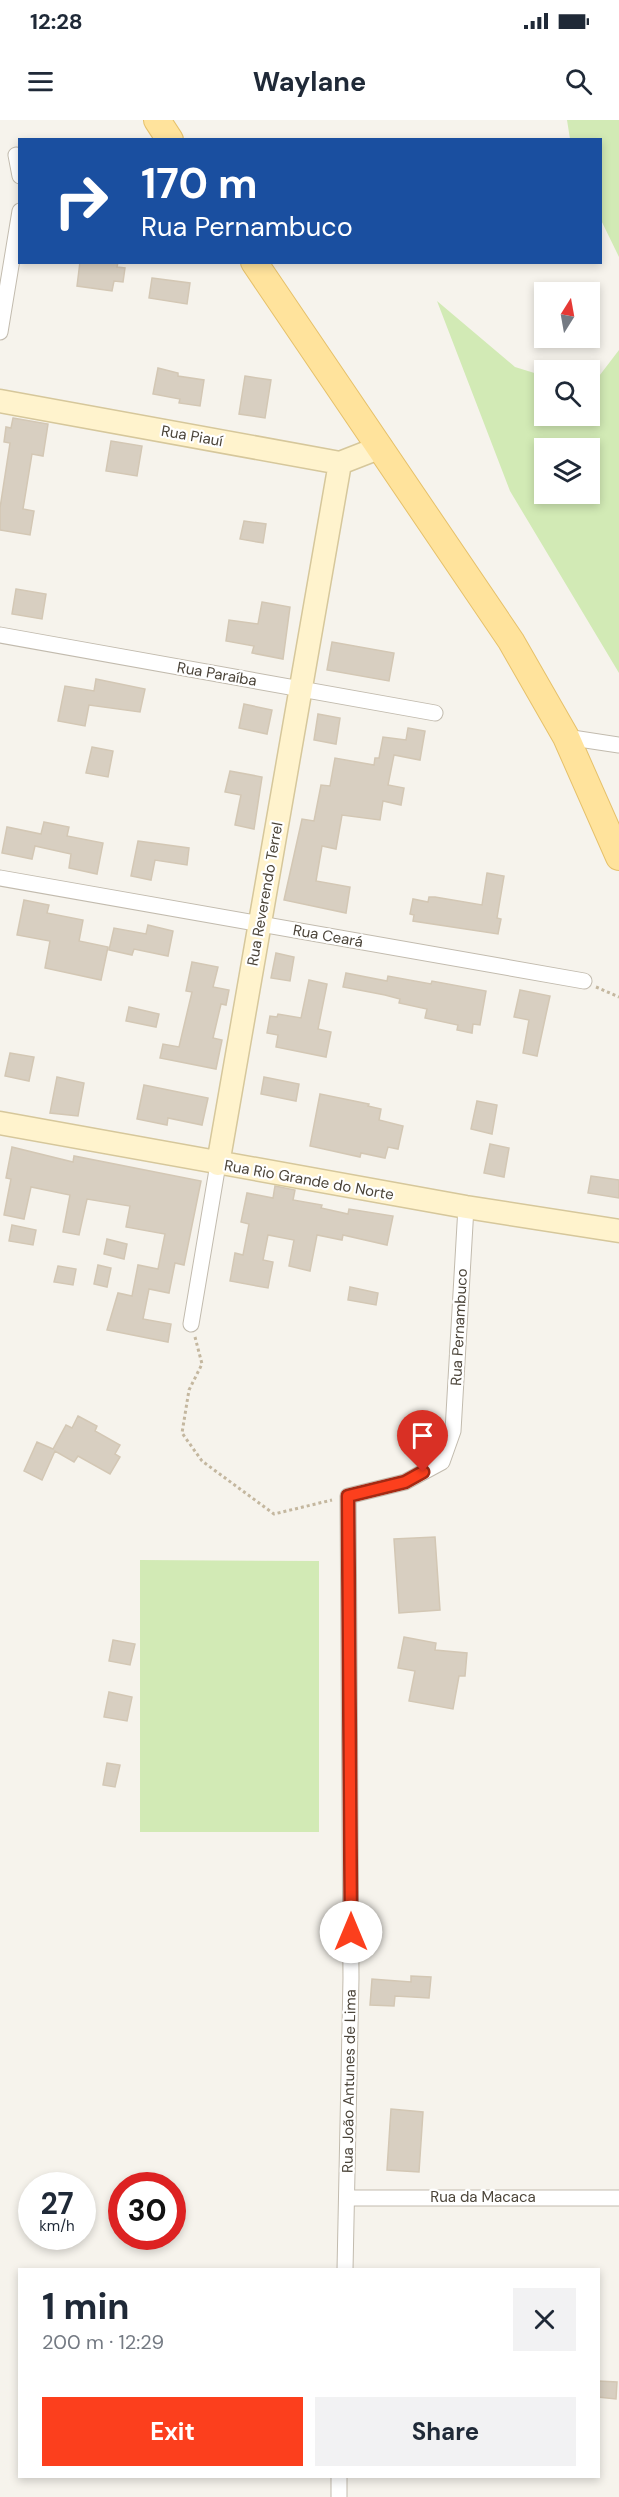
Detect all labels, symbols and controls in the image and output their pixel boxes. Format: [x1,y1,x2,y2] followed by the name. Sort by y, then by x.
[30,7,83,36] text: 12:28
[253,64,366,99] text: Waylane
[24,65,57,98] icon: menu
[562,65,595,98] icon: search
[141,156,258,211] text: 170 m
[42,162,120,240] icon: right
[141,209,353,244] text: Rua Pernambuco
[534,282,600,348] north arrow
[534,282,600,504] map controls
[534,360,600,426] button: search
[160,421,225,451] street label: Rua Piauí
[534,438,600,504] button: layers
[175,657,259,691] street label: Rua Paraíba
[243,821,287,967] street label: Rua Reverendo Terrel
[291,920,365,952] street label: Rua Ceará
[223,1155,395,1205] street label: Rua Rio Grande do Norte
[446,1268,472,1386] street label: Rua Pernambuco
[397,1410,448,1472] pin
[406,1419,439,1452] icon: arrive
[319,1900,383,1964] position arrow
[337,1989,361,2173] street label: Rua João Antunes de Lima
[108,2172,186,2250] speed limit sign: 30
[40,2184,74,2223] text: 27
[430,2187,536,2207] street label: Rua da Macaca
[39,2216,75,2236] text: km/h
[42,2283,130,2330] text: 1 min
[513,2288,576,2351] button: close
[42,2329,164,2355] text: 200 m · 12:29
[42,2397,303,2466] button: Exit
[315,2397,576,2466] button: Share

